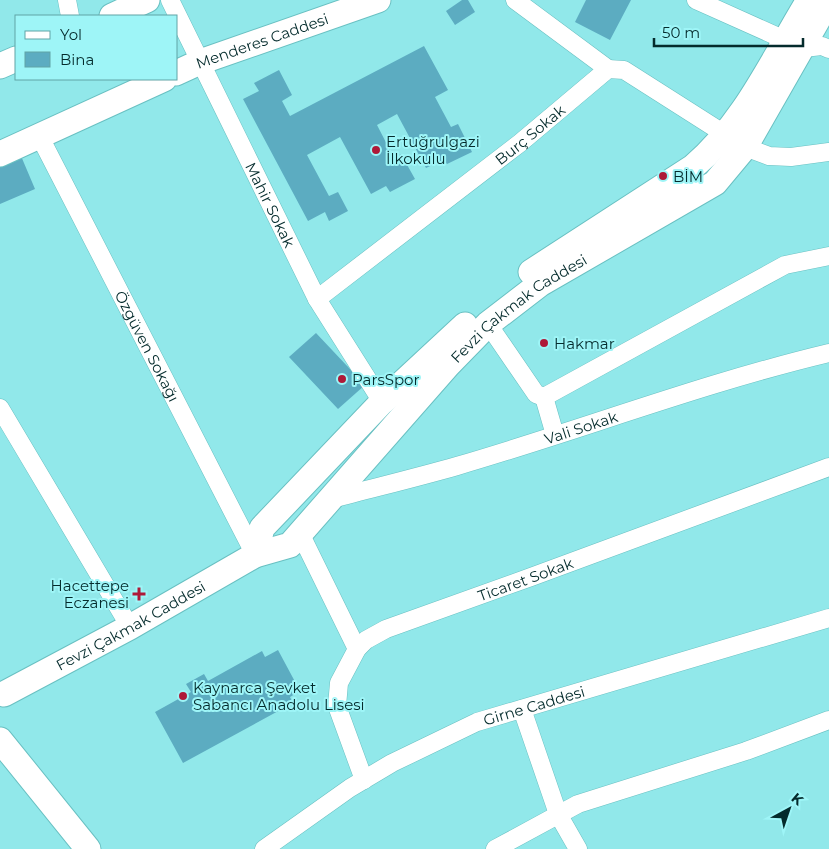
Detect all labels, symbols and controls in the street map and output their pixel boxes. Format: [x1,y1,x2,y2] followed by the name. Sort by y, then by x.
[193,9,331,72] street label: Menderes Caddesi
[15,15,178,80] legend
[654,15,803,47] scale bar
[662,23,700,42] text: 50 m
[60,25,82,44] text: Yol
[60,50,94,69] text: Bina
[491,100,569,168] street label: Burç Sokak
[386,132,480,168] place label: Ertuğrulgazi İlkokulu
[370,144,382,156] marker: Ertuğrulgazi İlkokulu
[242,159,300,250] street label: Mahir Sokak
[673,167,703,186] place label: BİM
[657,170,669,182] marker: BİM
[446,250,590,367] street label: Fevzi Çakmak Caddesi
[111,287,184,405] street label: Özgüven Sokağı
[554,334,615,353] place label: Hakmar
[538,337,550,349] marker: Hakmar
[352,370,420,389] place label: ParsSpor
[336,373,348,385] marker: ParsSpor
[542,406,620,448] street label: Vali Sokak
[475,553,576,605] street label: Ticaret Sokak
[51,576,129,612] place label: Hacettepe Eczanesi
[53,576,209,674] street label: Fevzi Çakmak Caddesi
[133,588,145,600] marker: Hacettepe Eczanesi
[193,678,365,714] place label: Kaynarca Şevket Sabancı Anadolu Lisesi
[481,681,587,729] street label: Girne Caddesi
[177,690,189,702] marker: Kaynarca Şevket Sabancı Anadolu Lisesi
[764,784,814,834] north arrow
[788,789,808,810] text: K

